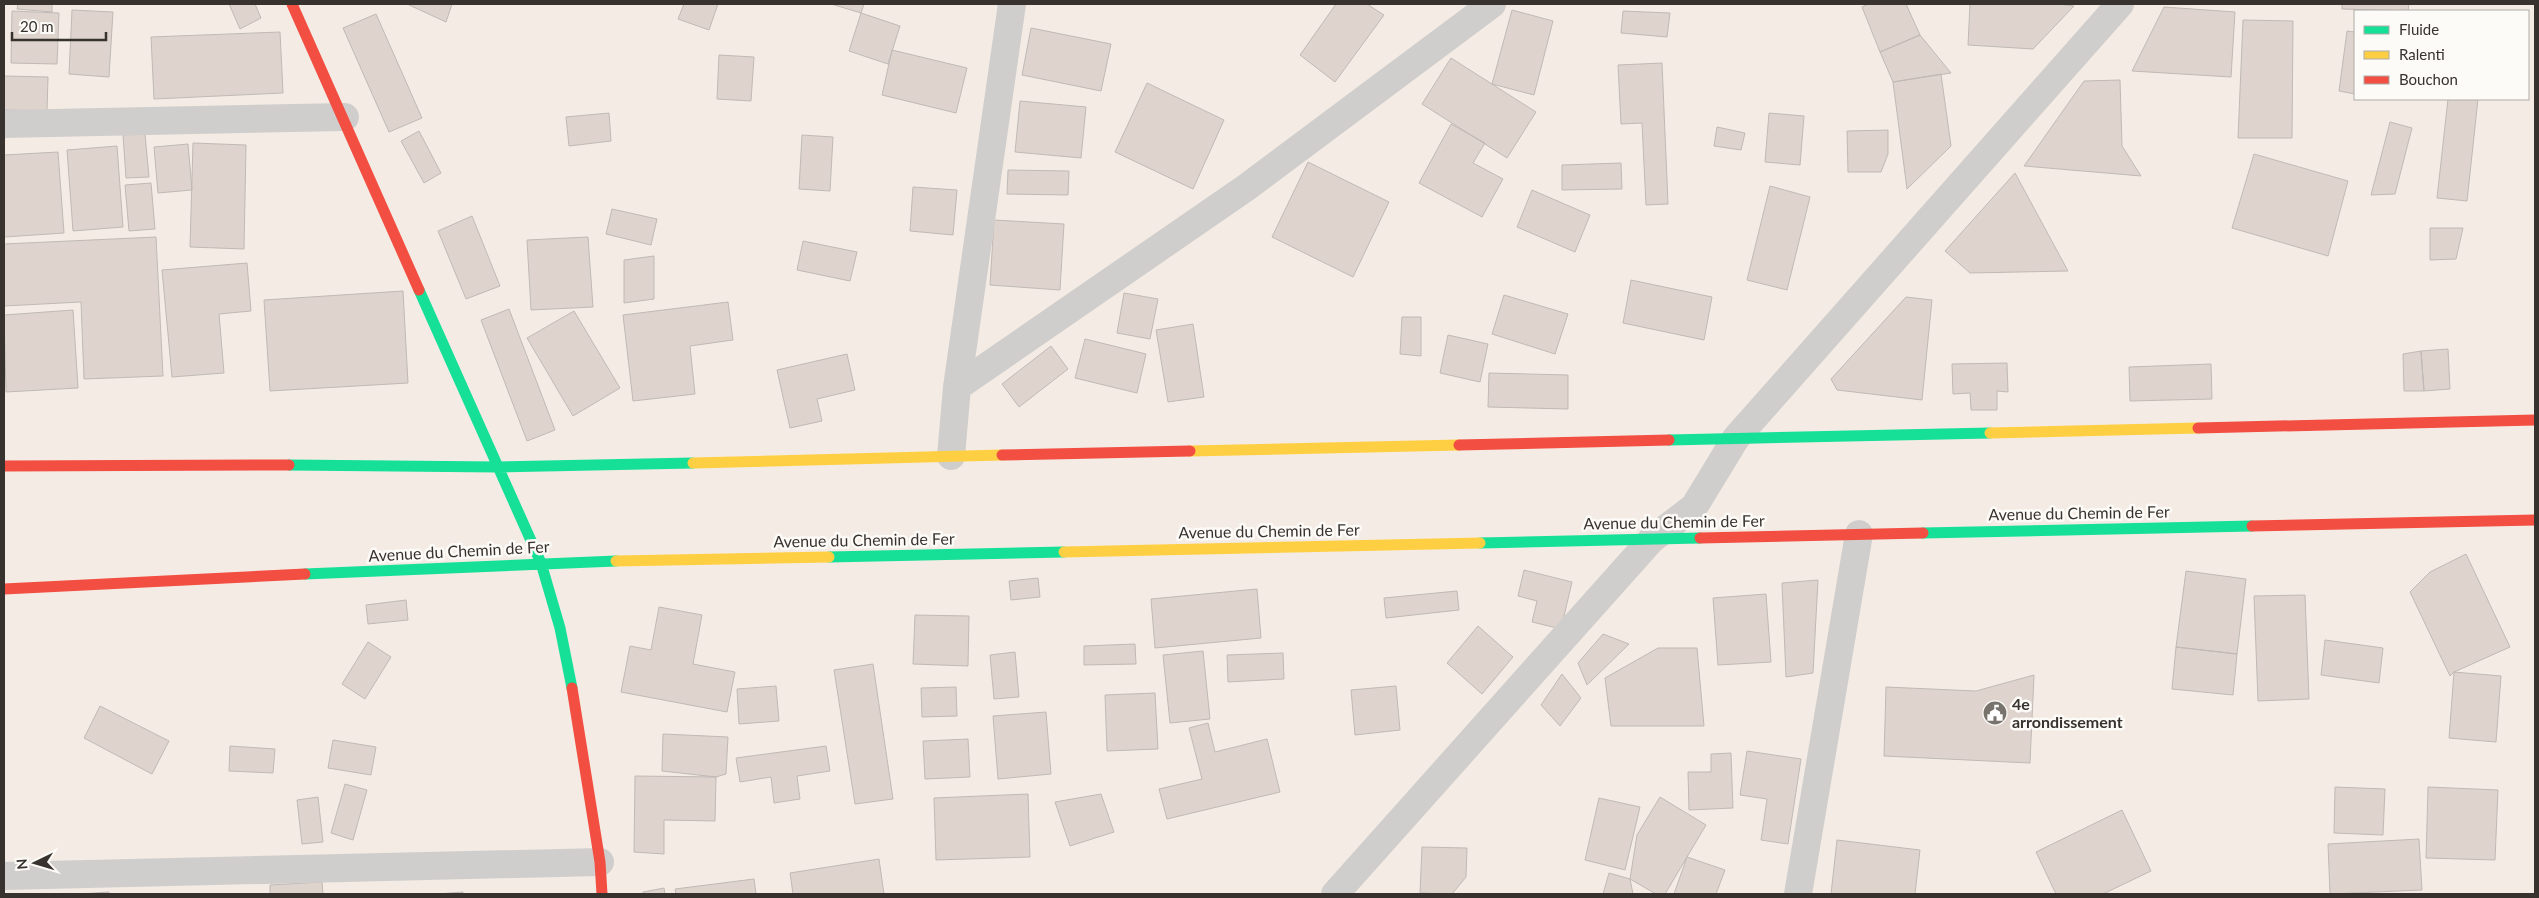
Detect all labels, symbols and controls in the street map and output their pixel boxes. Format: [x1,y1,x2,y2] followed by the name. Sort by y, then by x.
[12,10,106,42] scale bar
[2354,10,2529,100] legend
[20,17,54,35] text: 20 m
[2399,20,2439,38] text: Fluide
[2399,45,2445,63] text: Ralenti
[2399,70,2458,88] text: Bouchon
[1988,501,2170,524] street label: Avenue du Chemin de Fer
[1583,510,1765,533] street label: Avenue du Chemin de Fer
[1178,519,1360,542] street label: Avenue du Chemin de Fer
[773,528,955,551] street label: Avenue du Chemin de Fer
[368,536,550,565] street label: Avenue du Chemin de Fer
[2012,694,2123,731] place label: 4e arrondissement
[1982,700,2008,726] public building icon: 4e arrondissement
[10,838,60,888] north arrow
[13,858,30,870] text: N

